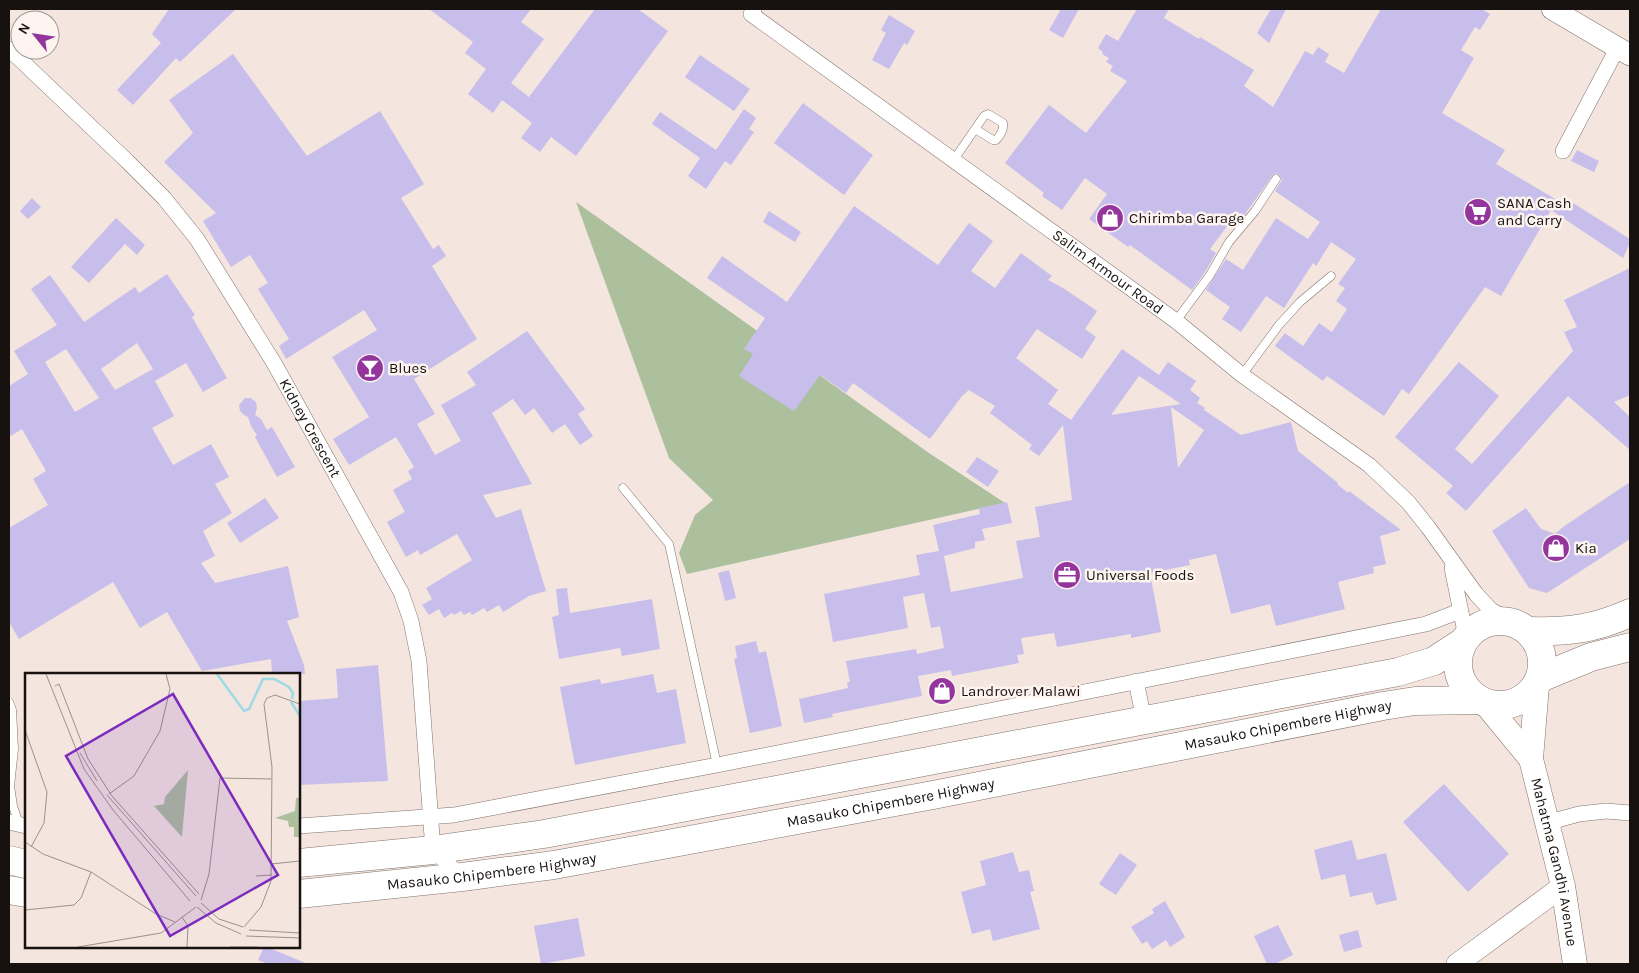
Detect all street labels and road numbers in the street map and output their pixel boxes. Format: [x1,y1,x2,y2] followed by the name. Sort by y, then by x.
[1049,226,1167,318] street label: Salim Armour Road
[275,376,345,481] street label: Kidney Crescent
[1183,696,1393,754] street label: Masauko Chipembere Highway
[785,774,996,831] street label: Masauko Chipembere Highway
[1527,776,1581,948] street label: Mahatma Gandhi Avenue
[386,848,598,894] street label: Masauko Chipembere Highway

